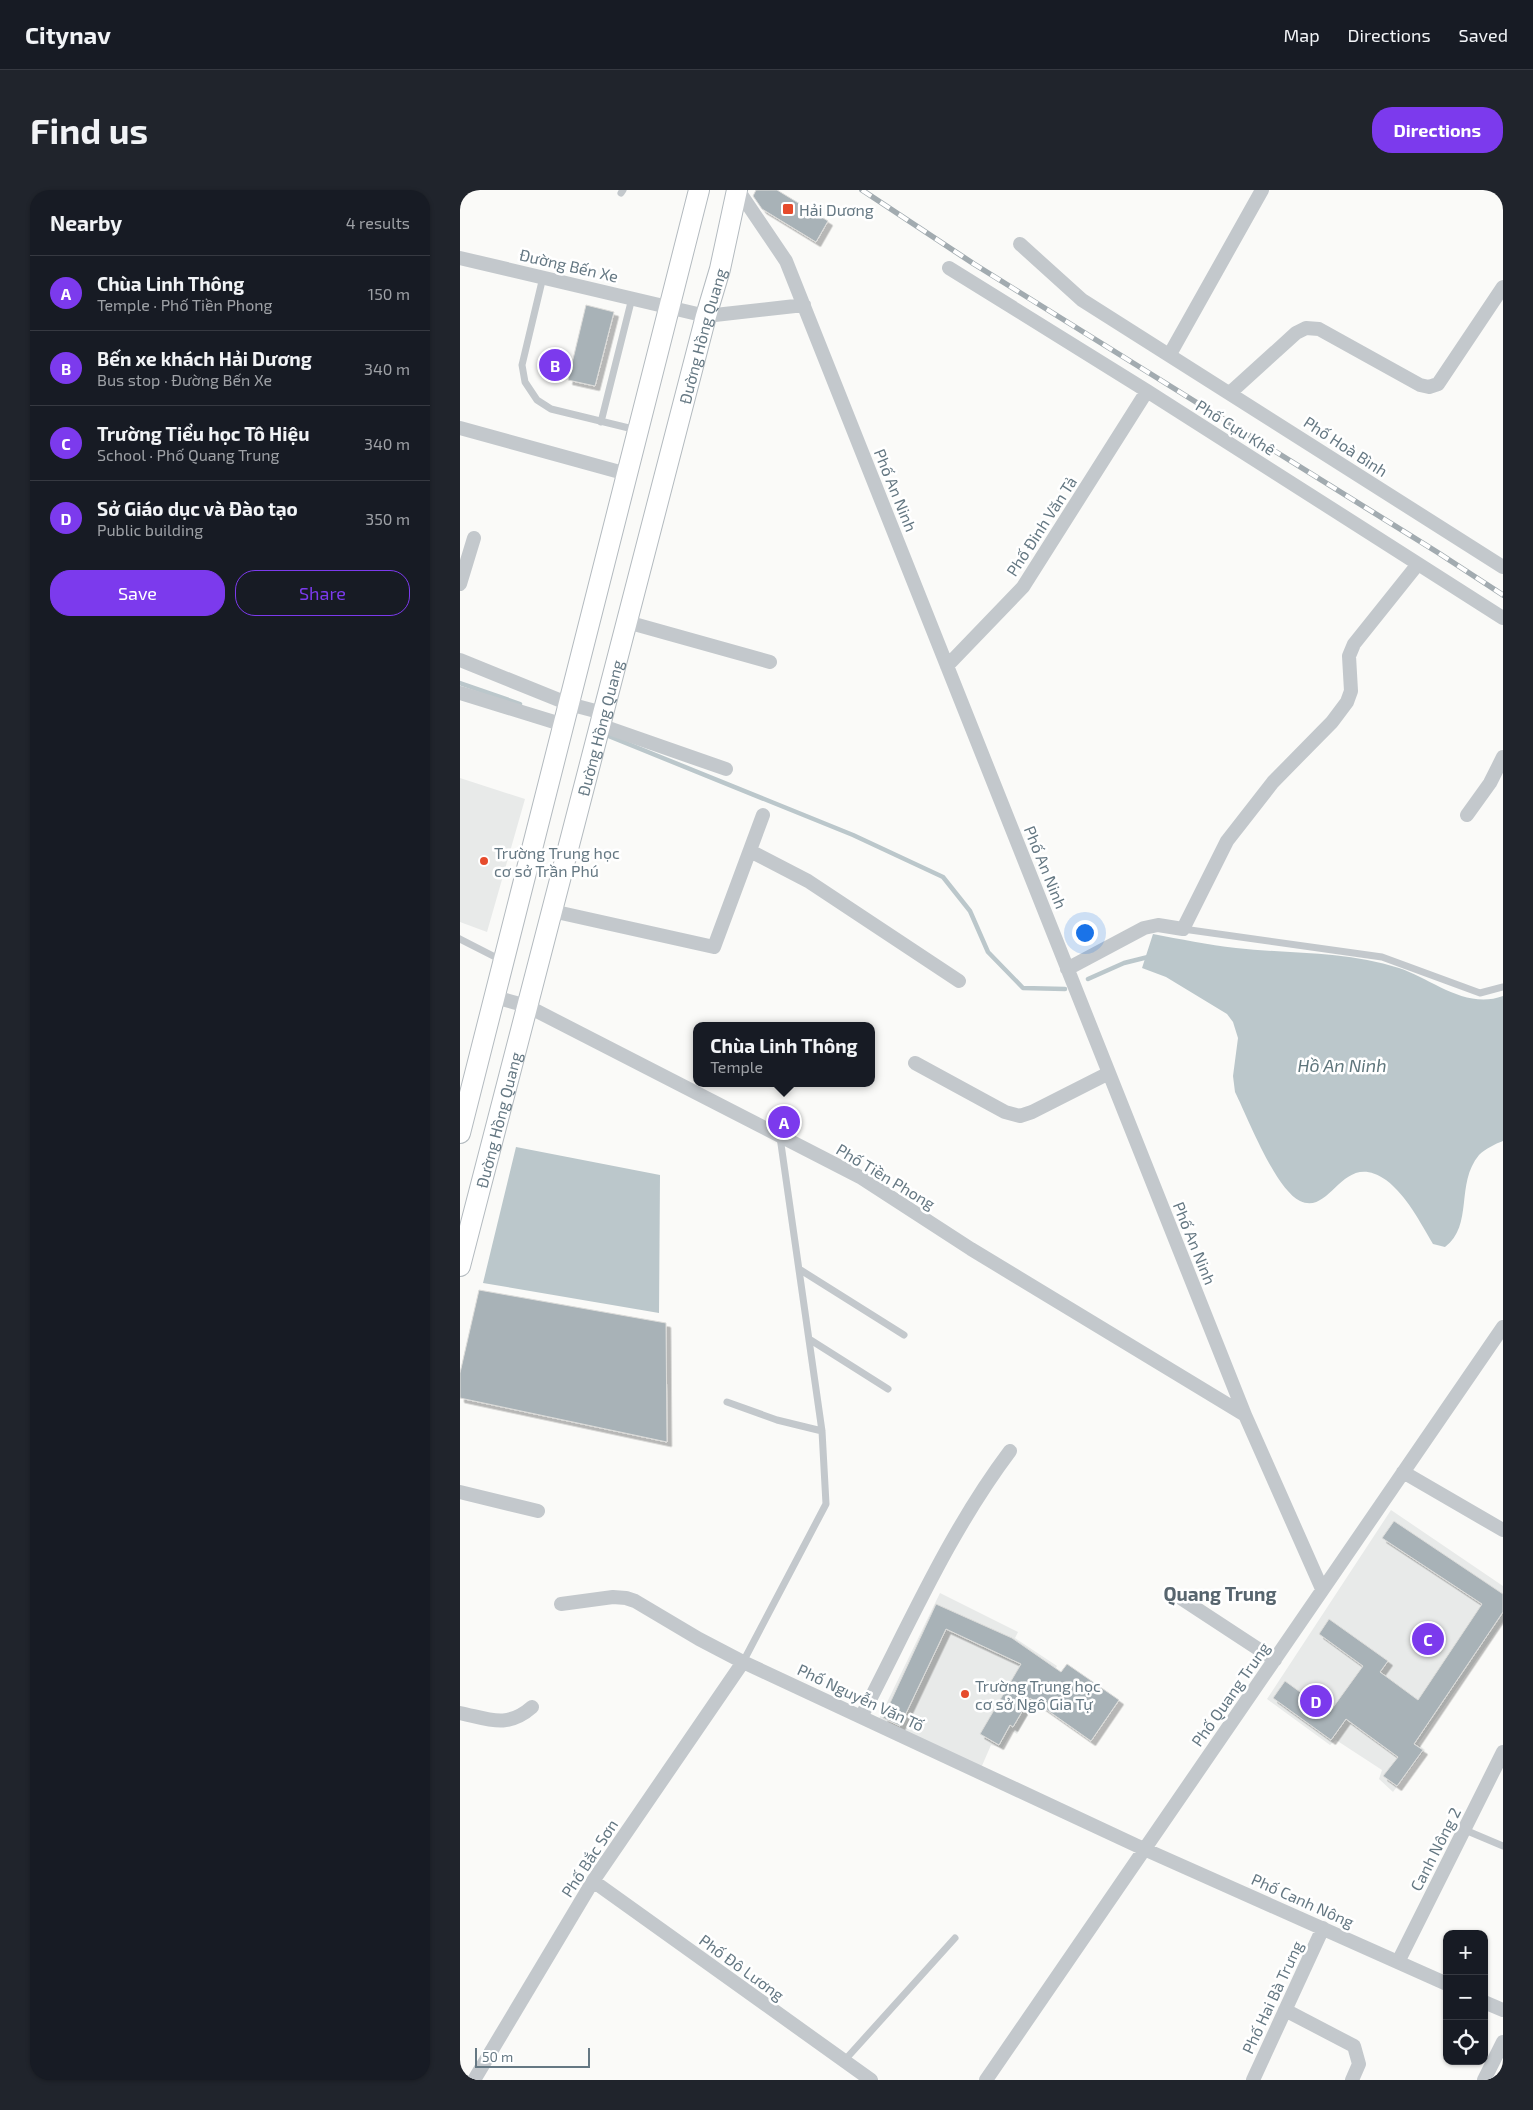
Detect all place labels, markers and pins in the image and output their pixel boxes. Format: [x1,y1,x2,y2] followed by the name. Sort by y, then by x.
[799,200,874,219] place label: Hải Dương
[781,202,795,216] marker: Hải Dương
[539,346,571,384] pin: B
[494,843,620,880] place label: Trường Trung học cơ sở Trần Phú
[478,855,490,867] marker: Trường Trung học cơ sở Trần Phú
[768,1103,800,1141] pin: A
[1412,1620,1444,1658] pin: C
[975,1676,1101,1713] place label: Trường Trung học cơ sở Ngô Gia Tự
[1300,1682,1332,1720] pin: D
[959,1688,971,1700] marker: Trường Trung học cơ sở Ngô Gia Tự

